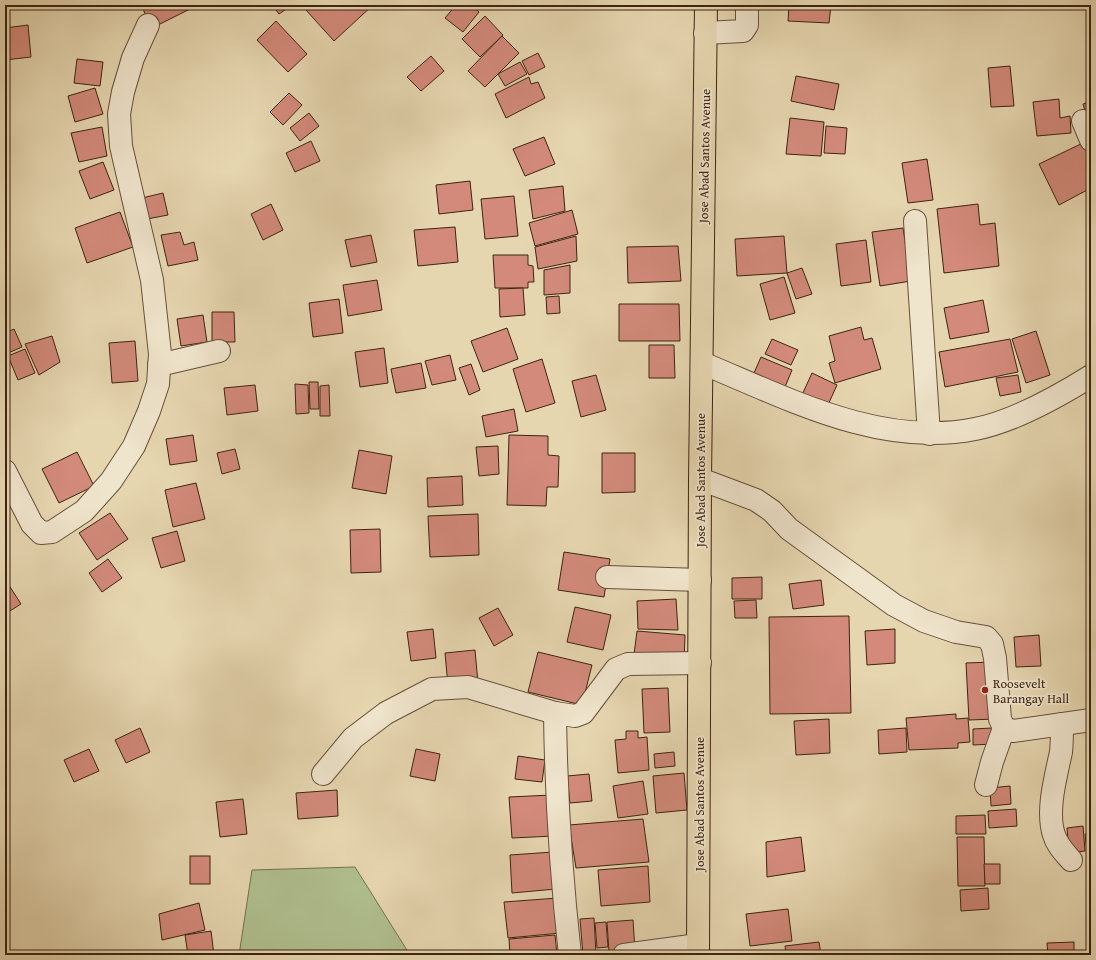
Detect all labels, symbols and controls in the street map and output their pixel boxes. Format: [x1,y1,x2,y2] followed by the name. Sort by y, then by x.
[694,89,715,225] street label: Jose Abad Santos Avenue
[691,413,710,549] street label: Jose Abad Santos Avenue
[993,674,1070,708] place label: Roosevelt Barangay Hall
[980,685,990,695] marker: Roosevelt Barangay Hall
[690,737,709,873] street label: Jose Abad Santos Avenue

